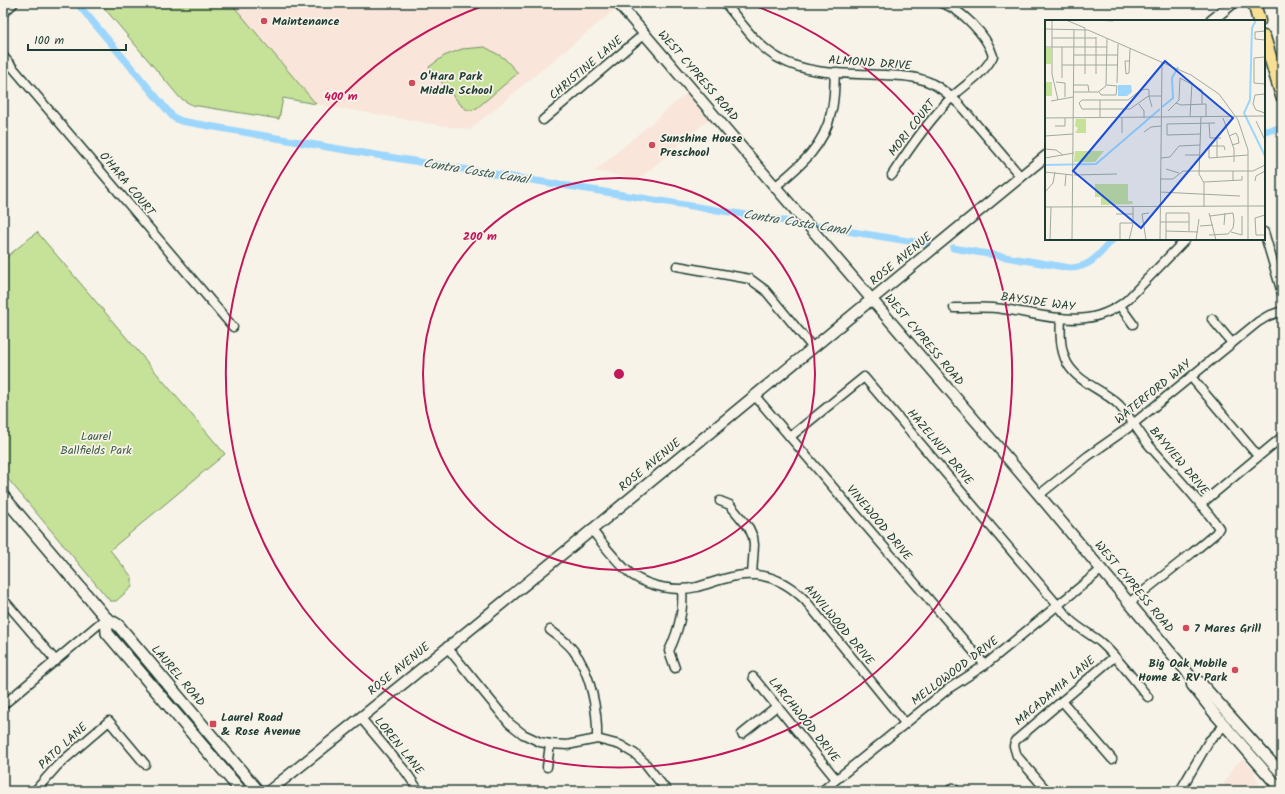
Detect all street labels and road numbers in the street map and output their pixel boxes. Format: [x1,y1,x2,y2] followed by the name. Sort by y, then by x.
[653,26,743,126] street label: WEST CYPRESS ROAD
[545,31,628,105] street label: CHRISTINE LANE
[828,51,913,75] street label: ALMOND DRIVE
[884,94,941,160] street label: MORI COURT
[94,148,161,221] street label: O'HARA COURT
[866,227,937,290] street label: ROSE AVENUE
[999,287,1078,317] street label: BAYSIDE WAY
[880,290,969,391] street label: WEST CYPRESS ROAD
[1111,354,1196,429] street label: WATERFORD WAY
[902,405,978,490] street label: HAZELNUT DRIVE
[1144,422,1214,500] street label: BAYVIEW DRIVE
[615,433,686,496] street label: ROSE AVENUE
[842,481,917,566] street label: VINEWOOD DRIVE
[1090,537,1179,638] street label: WEST CYPRESS ROAD
[799,580,879,670] street label: ANVILWOOD DRIVE
[907,631,1004,710] street label: MELLOWOOD DRIVE
[364,637,435,700] street label: ROSE AVENUE
[146,641,210,711] street label: LAUREL ROAD
[1010,651,1100,731] street label: MACADAMIA LANE
[764,673,845,767] street label: LARCHWOOD DRIVE
[370,713,429,780] street label: LOREN LANE
[34,717,93,774] street label: PATO LANE

